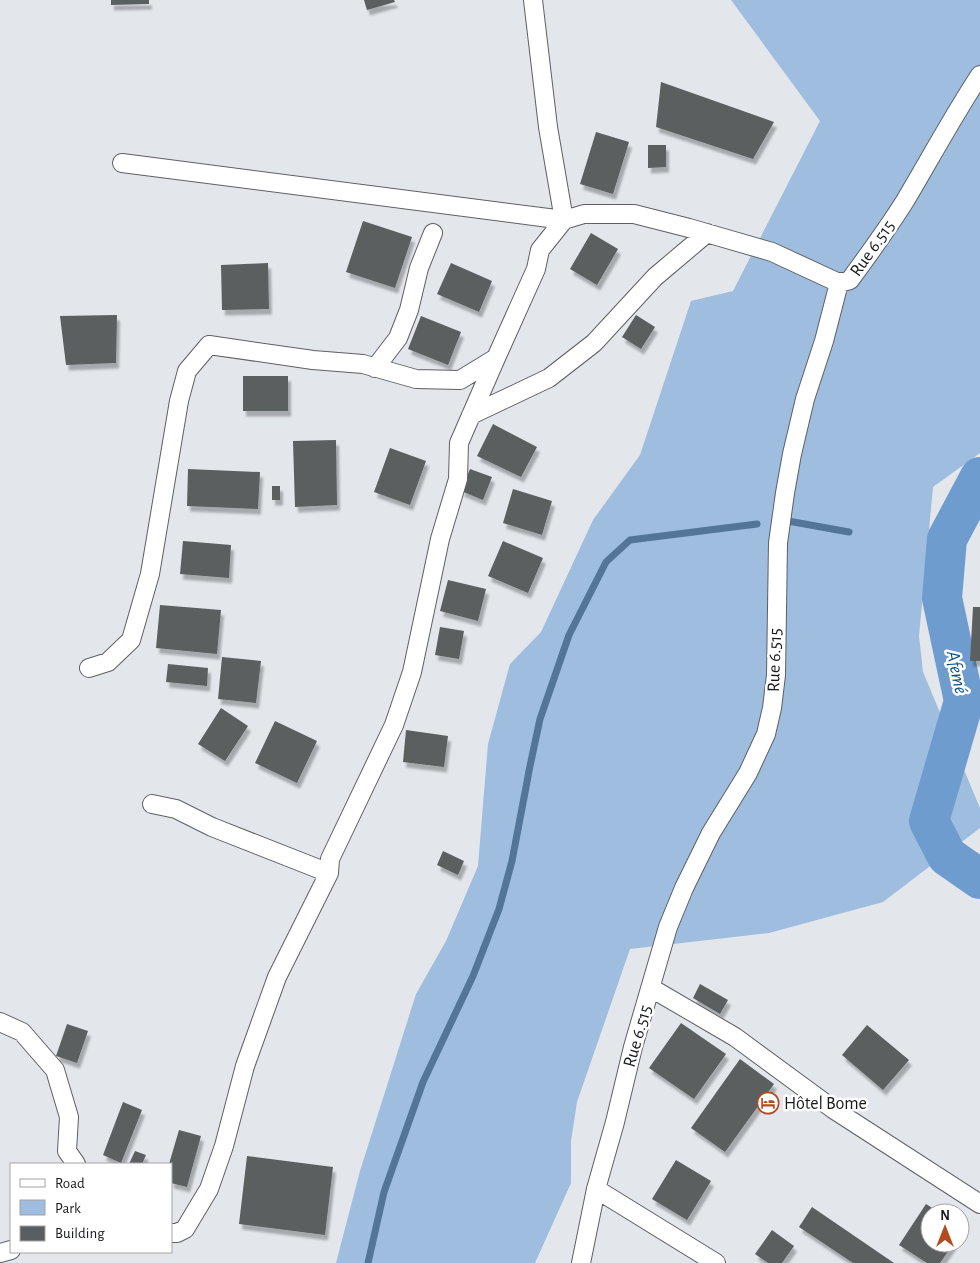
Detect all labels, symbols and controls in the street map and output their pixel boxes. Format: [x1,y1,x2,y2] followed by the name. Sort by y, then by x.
[847,217,899,280] street label: Rue 6.515
[765,628,785,692] street label: Rue 6.515
[943,648,970,696] water label: Afemé
[621,1003,655,1069] street label: Rue 6.515
[756,1091,780,1115] hotel icon: Hôtel Bome
[784,1095,867,1113] place label: Hôtel Bome
[10,1163,172,1253] legend
[55,1176,85,1191] text: Road
[55,1201,81,1216] text: Park
[920,1203,970,1253] north arrow
[940,1209,950,1223] text: N
[55,1226,105,1241] text: Building

